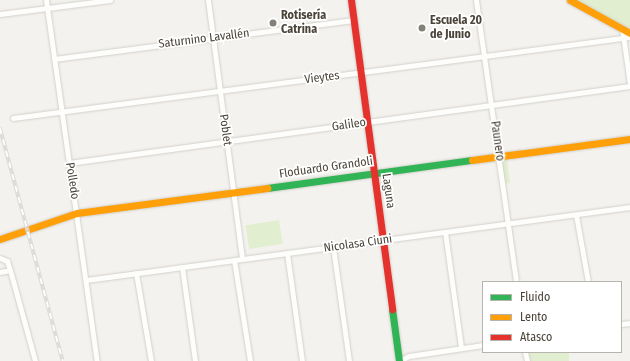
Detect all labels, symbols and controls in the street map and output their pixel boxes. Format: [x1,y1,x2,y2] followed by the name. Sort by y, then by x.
[281,9,326,37] place label: Rotisería Catrina
[430,14,482,42] place label: Escuela 20 de Junio
[268,18,278,28] marker: Rotisería Catrina
[417,23,427,33] marker: Escuela 20 de Junio
[158,26,250,52] street label: Saturnino Lavallén
[304,69,340,87] street label: Vieytes
[216,113,234,147] street label: Poblet
[331,115,367,135] street label: Galileo
[487,120,507,162] street label: Paunero
[278,154,374,182] street label: Floduardo Grandoli
[62,162,82,200] street label: Polledo
[378,173,398,209] street label: Laguna
[323,232,393,256] street label: Nicolasa Ciuni
[482,281,622,353] legend
[520,290,550,304] text: Fluido
[520,310,547,324] text: Lento
[520,330,552,344] text: Atasco

